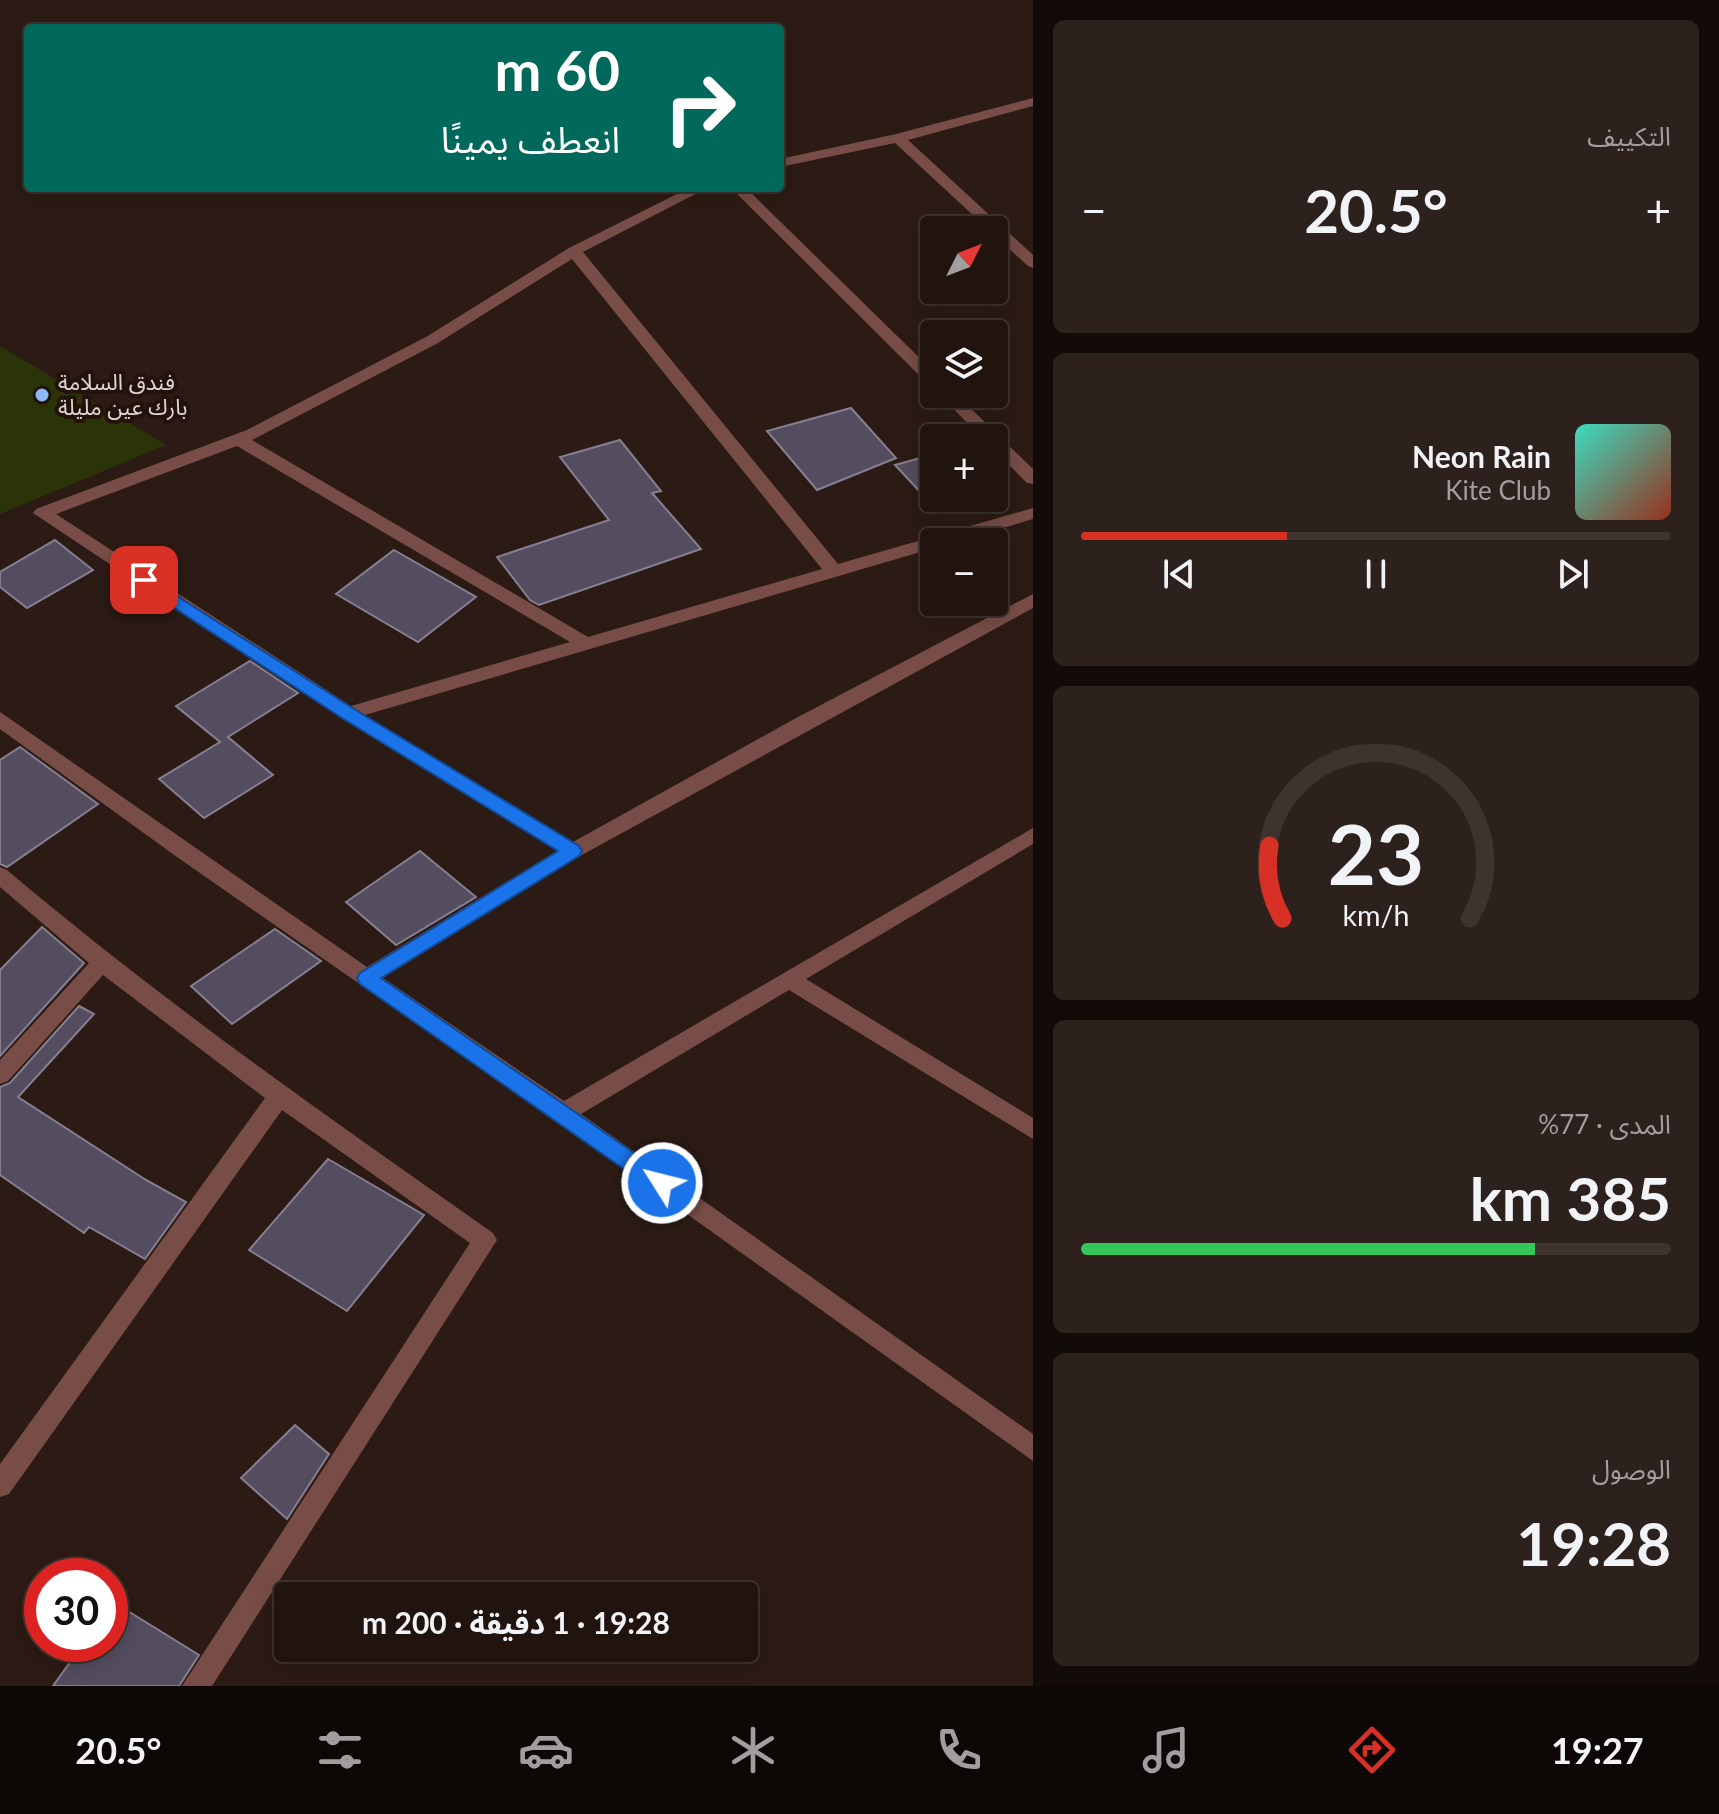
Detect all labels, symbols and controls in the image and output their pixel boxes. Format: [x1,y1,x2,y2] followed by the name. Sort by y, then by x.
[495,36,620,103] text: 60 m
[648,56,752,160] icon: right
[441,117,620,161] text: انعطف يمينًا
[1587,120,1671,152] text: التكييف
[1304,174,1448,246] text: 20.5°
[1081,184,1107,236] text: −
[1645,184,1671,236] text: +
[920,216,1008,304] north arrow
[920,216,1008,616] map controls
[920,320,1008,408] button: layers
[58,368,188,421] place label: فندق السلامة بارك عين مليلة
[33,386,51,404] marker: فندق السلامة بارك عين مليلة
[920,424,1008,512] button: +
[1412,438,1551,474] text: Neon Rain
[1445,474,1551,506] text: Kite Club
[920,528,1008,616] button: −
[110,546,178,614] pin
[1157,552,1201,596] icon: previous
[1354,552,1398,596] icon: pause
[1551,552,1595,596] icon: next
[122,558,166,602] icon: arrive
[1328,803,1424,903] text: 23
[1343,898,1409,932] text: km/h
[1538,1108,1671,1140] text: المدى · 77%
[620,1141,704,1225] position arrow
[1470,1162,1671,1234] text: 385 km
[1592,1453,1671,1485] text: الوصول
[1516,1507,1671,1579] text: 19:28
[24,1558,128,1662] speed limit sign: 30
[362,1604,670,1640] text: 19:28 · 1 دقيقة · 200 m
[312,1722,368,1778] icon: filters
[518,1722,574,1778] icon: car
[725,1722,781,1778] icon: climate
[931,1722,987,1778] icon: phone
[1138,1722,1194,1778] icon: music
[1344,1722,1400,1778] icon: directions
[75,1728,161,1772] text: 20.5°
[1551,1728,1644,1772] text: 19:27

